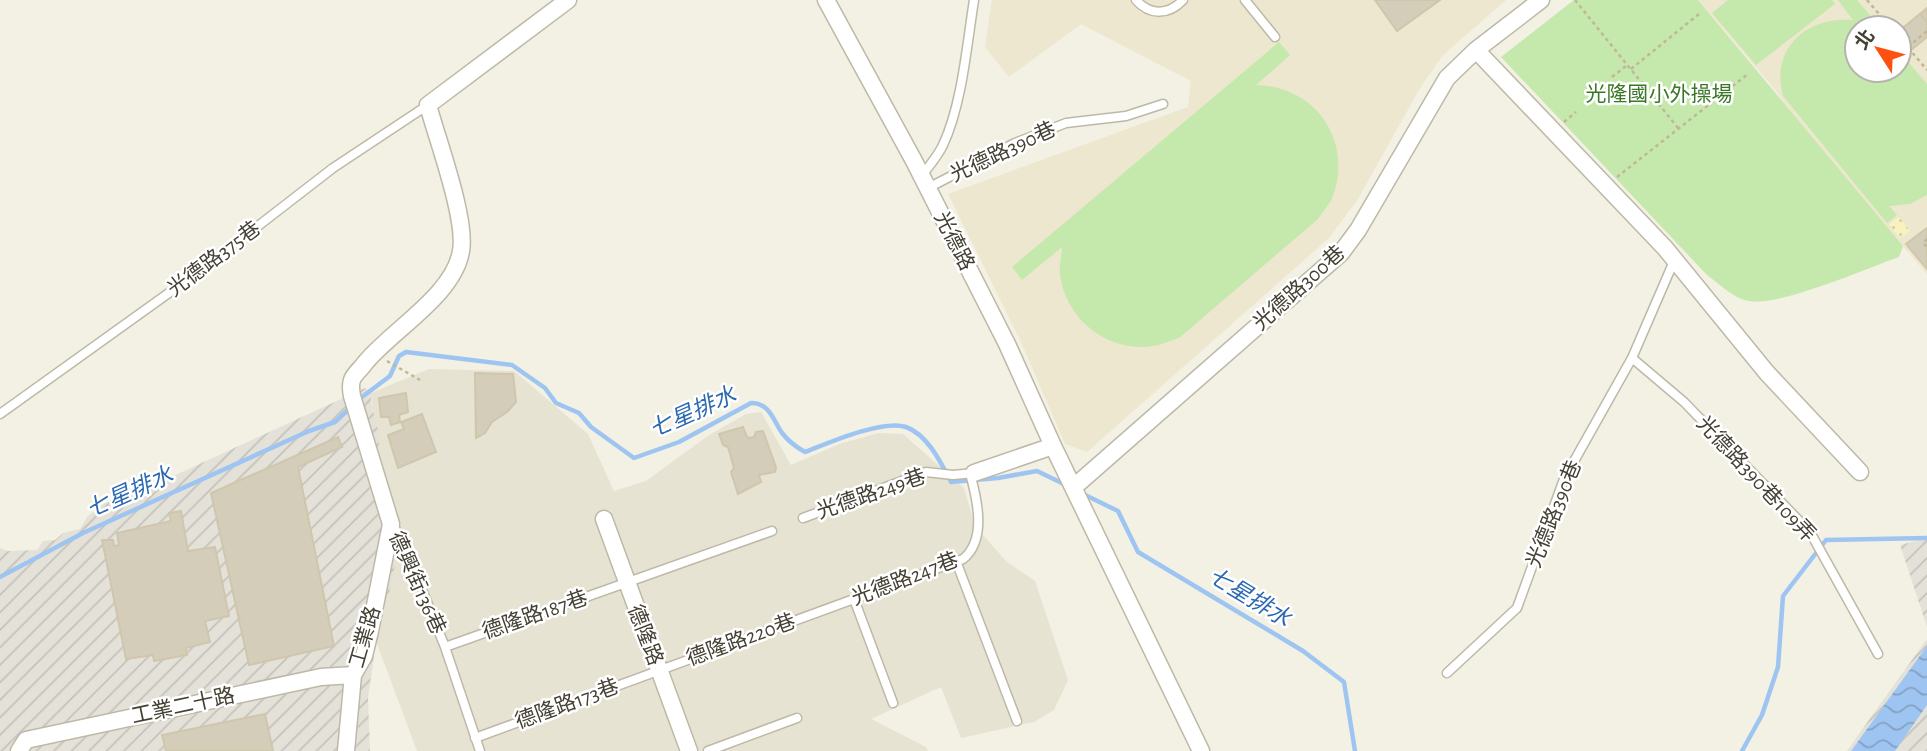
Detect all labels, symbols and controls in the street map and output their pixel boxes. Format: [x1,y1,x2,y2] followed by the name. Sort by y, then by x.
[1843,14,1913,84] north arrow
[1851,26,1879,53] text: 北
[1586,83,1733,105] park label: 光隆國小外操場
[947,118,1059,186] street label: 光德路390巷
[930,208,979,274] street label: 光德路
[163,217,264,301] street label: 光德路375巷
[1249,241,1349,334] street label: 光德路300巷
[645,382,741,442] water label: 七星排水
[1693,412,1820,546] street label: 光德路390巷109弄
[1522,457,1585,571] street label: 光德路390巷
[82,462,178,522] water label: 七星排水
[814,465,928,522] street label: 光德路249巷
[385,528,450,637] street label: 德興街136巷
[848,548,961,609] street label: 光德路247巷
[1204,563,1296,632] water label: 七星排水
[479,586,590,643] street label: 德隆路187巷
[624,601,667,668] street label: 德隆路
[345,604,384,670] street label: 工業路
[683,610,798,669] street label: 德隆路220巷
[512,675,622,732] street label: 德隆路173巷
[129,684,237,727] street label: 工業二十路

